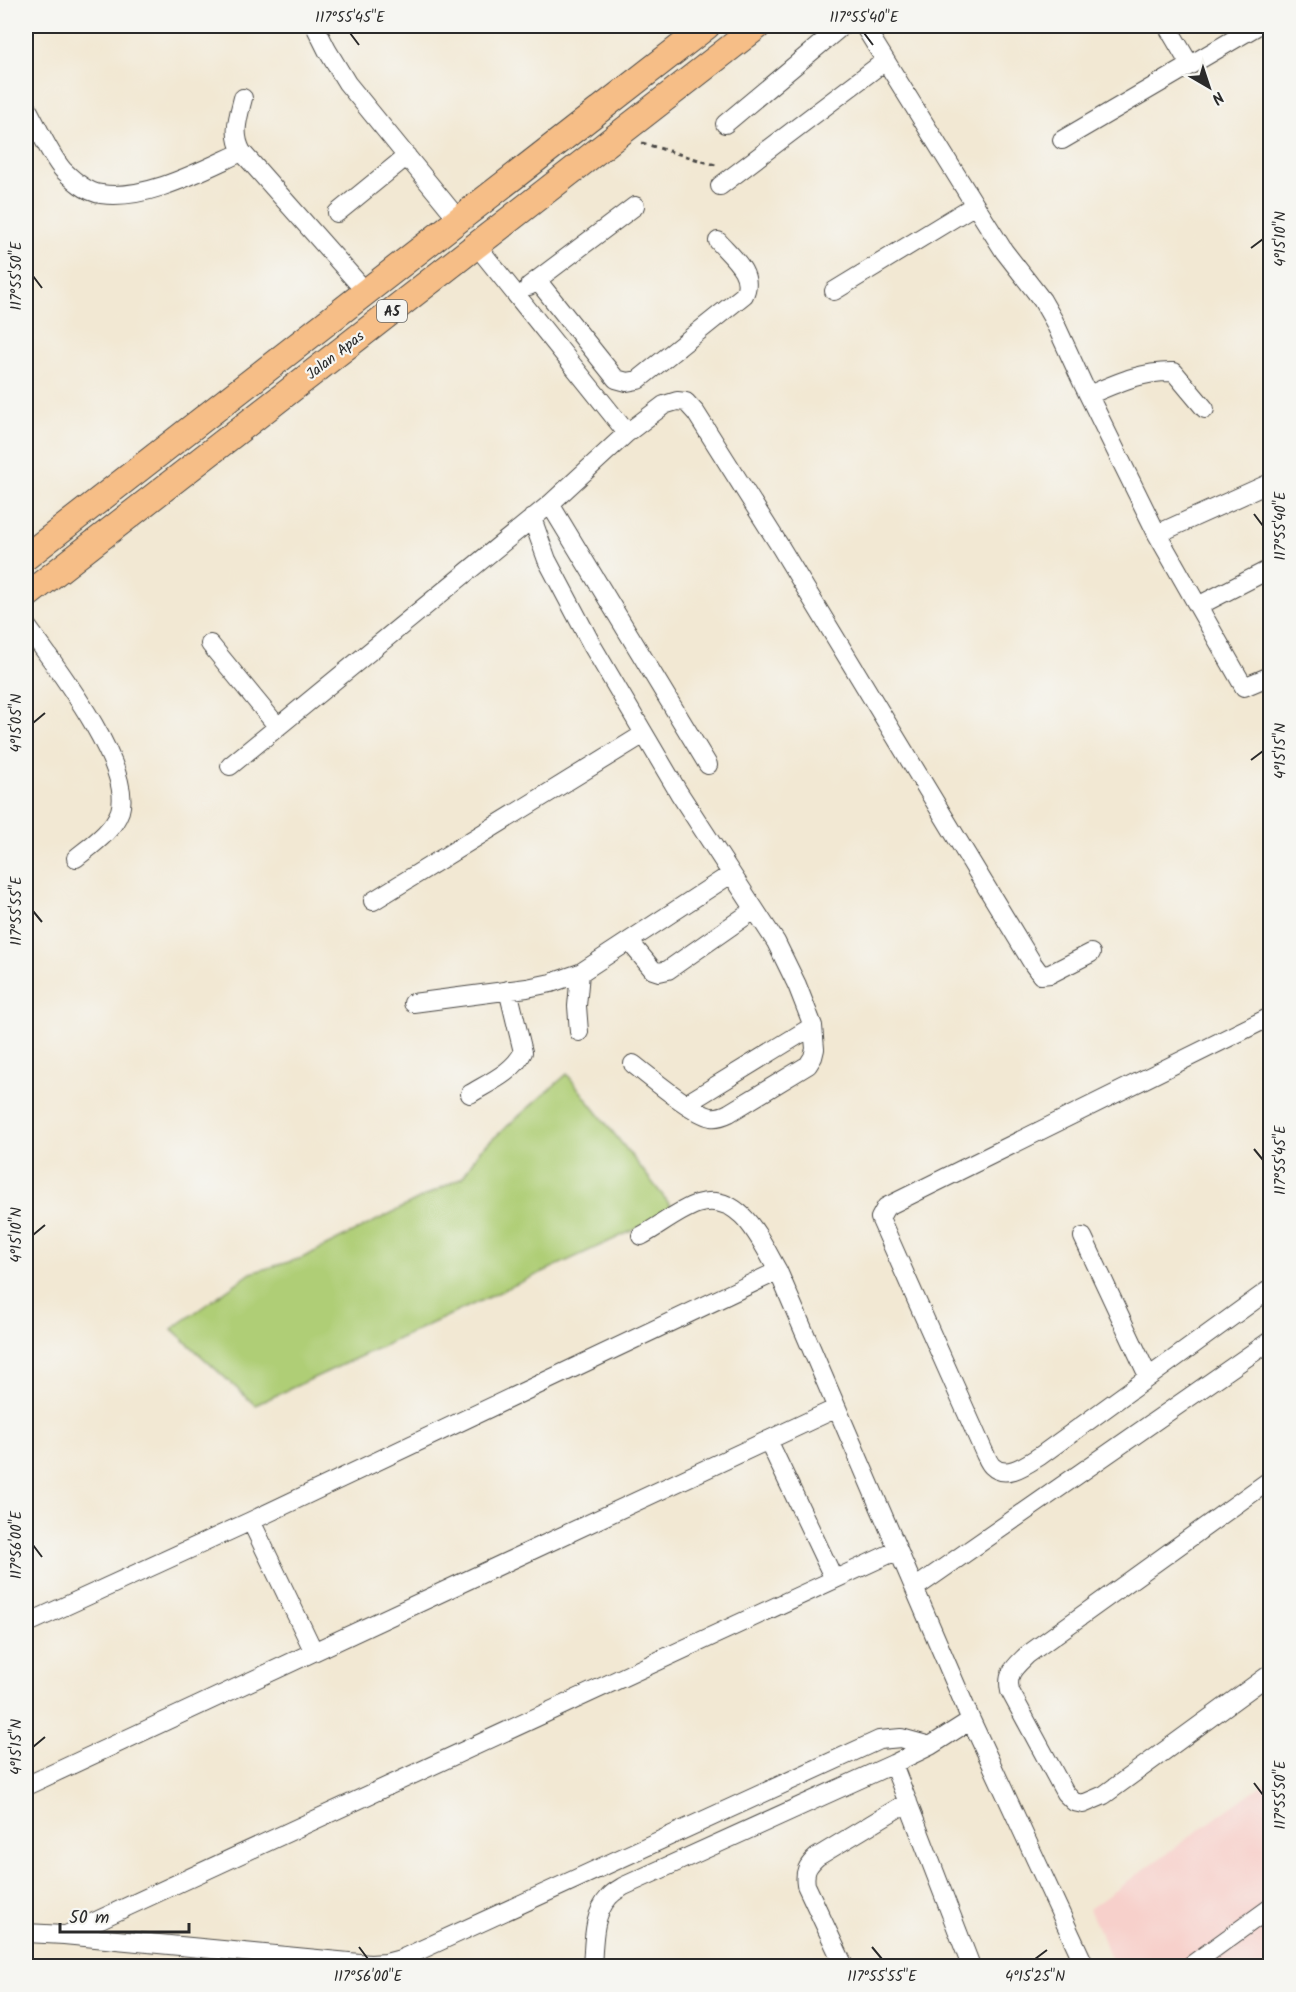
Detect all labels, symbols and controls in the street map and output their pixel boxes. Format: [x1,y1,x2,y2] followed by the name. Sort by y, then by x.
[315,6,386,30] text: 117°55'45"E
[829,6,900,30] text: 117°55'40"E
[1179,57,1239,117] north arrow
[1206,85,1229,110] text: N
[1269,211,1293,267] text: 4°15'10"N
[5,240,29,311] text: 117°55'50"E
[377,300,407,322] road number: A5
[301,325,370,386] street label: Jalan Apas
[1269,490,1293,561] text: 117°55'40"E
[5,694,29,752] text: 4°15'05"N
[1269,723,1293,779] text: 4°15'15"N
[5,875,29,946] text: 117°55'55"E
[1269,1124,1293,1195] text: 117°55'45"E
[5,1207,29,1263] text: 4°15'10"N
[5,1509,29,1579] text: 117°56'00"E
[5,1719,29,1775] text: 4°15'15"N
[1269,1759,1293,1830] text: 117°55'50"E
[60,1896,189,1934] scale bar
[69,1904,109,1933] text: 50 m
[334,1965,404,1989] text: 117°56'00"E
[847,1965,918,1989] text: 117°55'55"E
[1005,1965,1065,1989] text: 4°15'25"N

